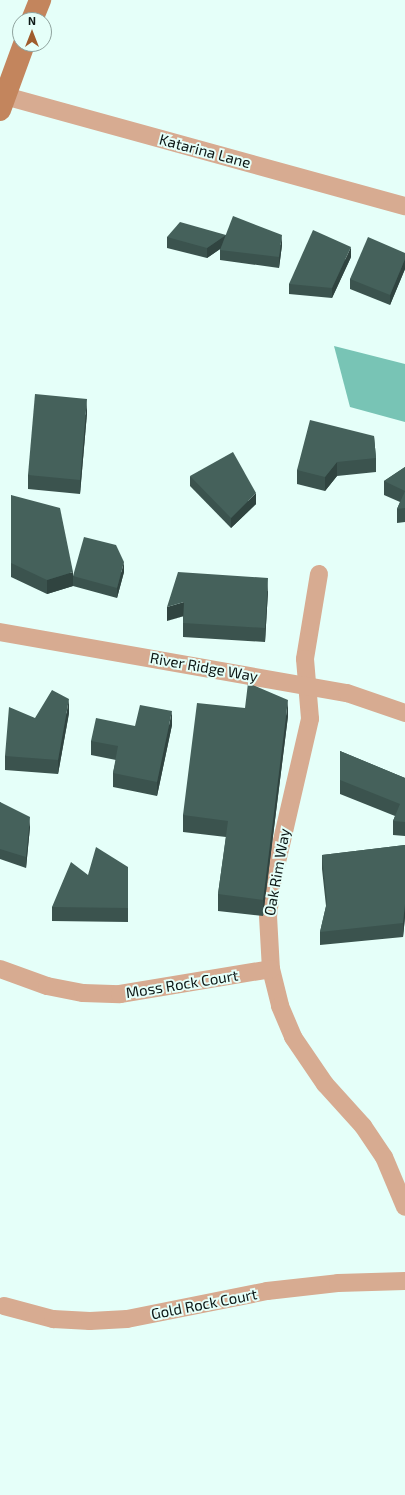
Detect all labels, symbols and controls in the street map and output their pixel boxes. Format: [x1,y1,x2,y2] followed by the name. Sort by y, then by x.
[12,12,52,52] north arrow
[28,14,36,27] text: N
[157,130,253,172] street label: Katarina Lane
[148,649,260,685] street label: River Ridge Way
[260,827,294,917] street label: Oak Rim Way
[124,966,240,1002] street label: Moss Rock Court
[149,1285,259,1323] street label: Gold Rock Court

